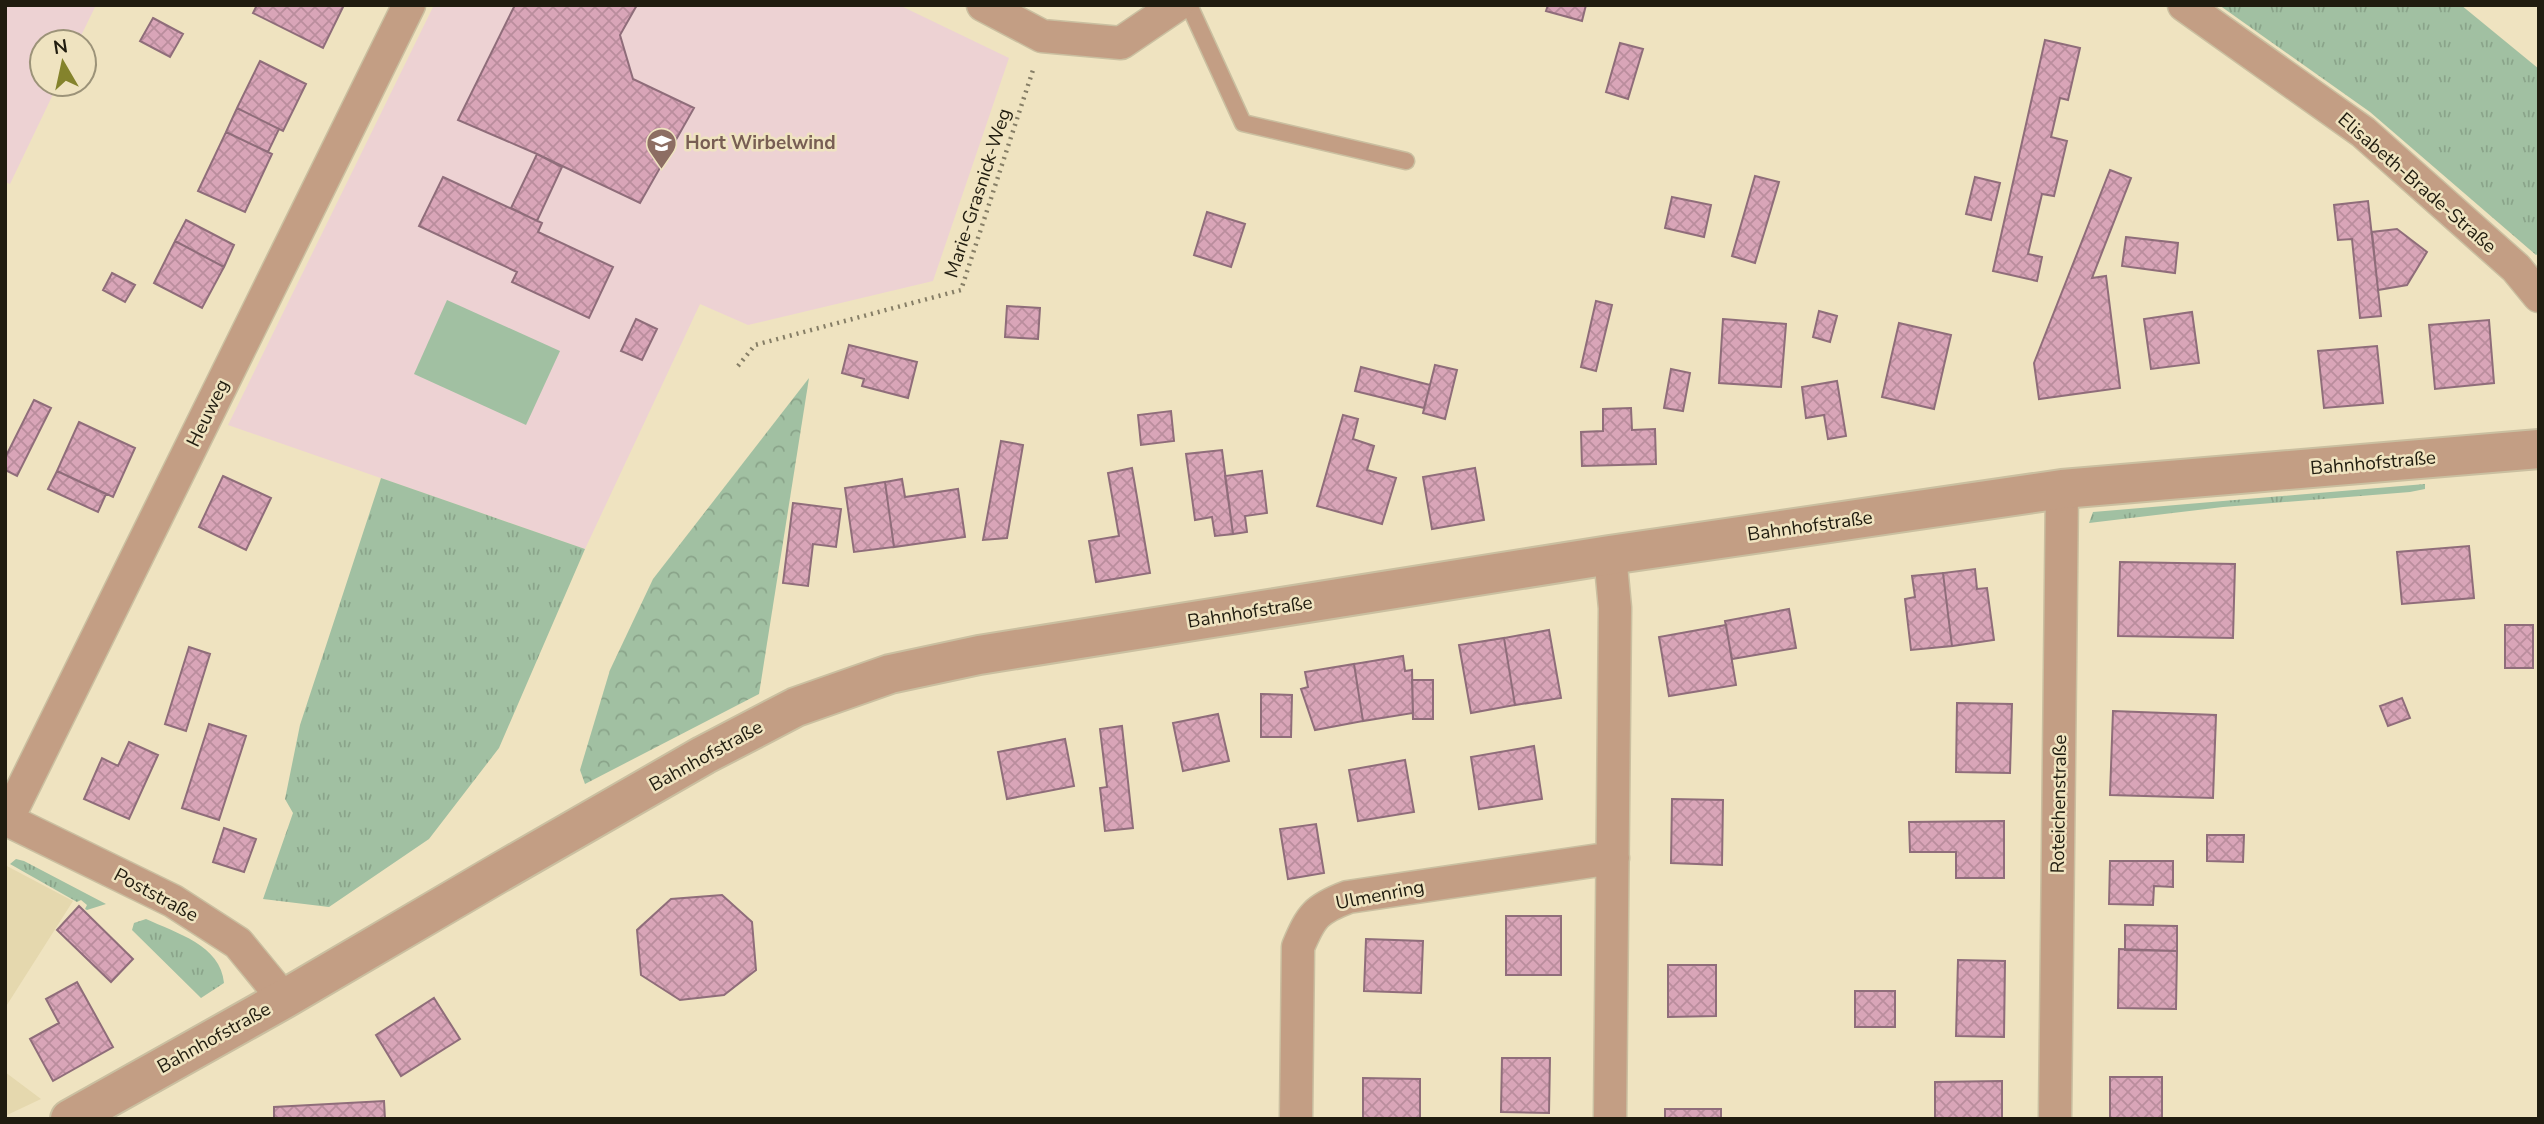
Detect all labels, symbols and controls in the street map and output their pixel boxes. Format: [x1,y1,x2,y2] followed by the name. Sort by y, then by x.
[28,28,98,98] north arrow
[51,33,70,61] text: N
[938,105,1018,281] street label: Marie-Grasnick-Weg
[2332,107,2502,259] street label: Elisabeth-Brade-Straße
[645,126,679,170] school or university icon: Hort Wirbelwind
[685,130,836,156] place label: Hort Wirbelwind
[180,375,236,451] street label: Heuweg
[2309,445,2437,481] street label: Bahnhofstraße
[1746,504,1874,548] street label: Bahnhofstraße
[1186,589,1314,635] street label: Bahnhofstraße
[644,714,768,798] street label: Bahnhofstraße
[2045,734,2073,874] street label: Roteichenstraße
[109,862,203,928] street label: Poststraße
[1333,874,1427,916] street label: Ulmenring
[152,996,276,1080] street label: Bahnhofstraße

